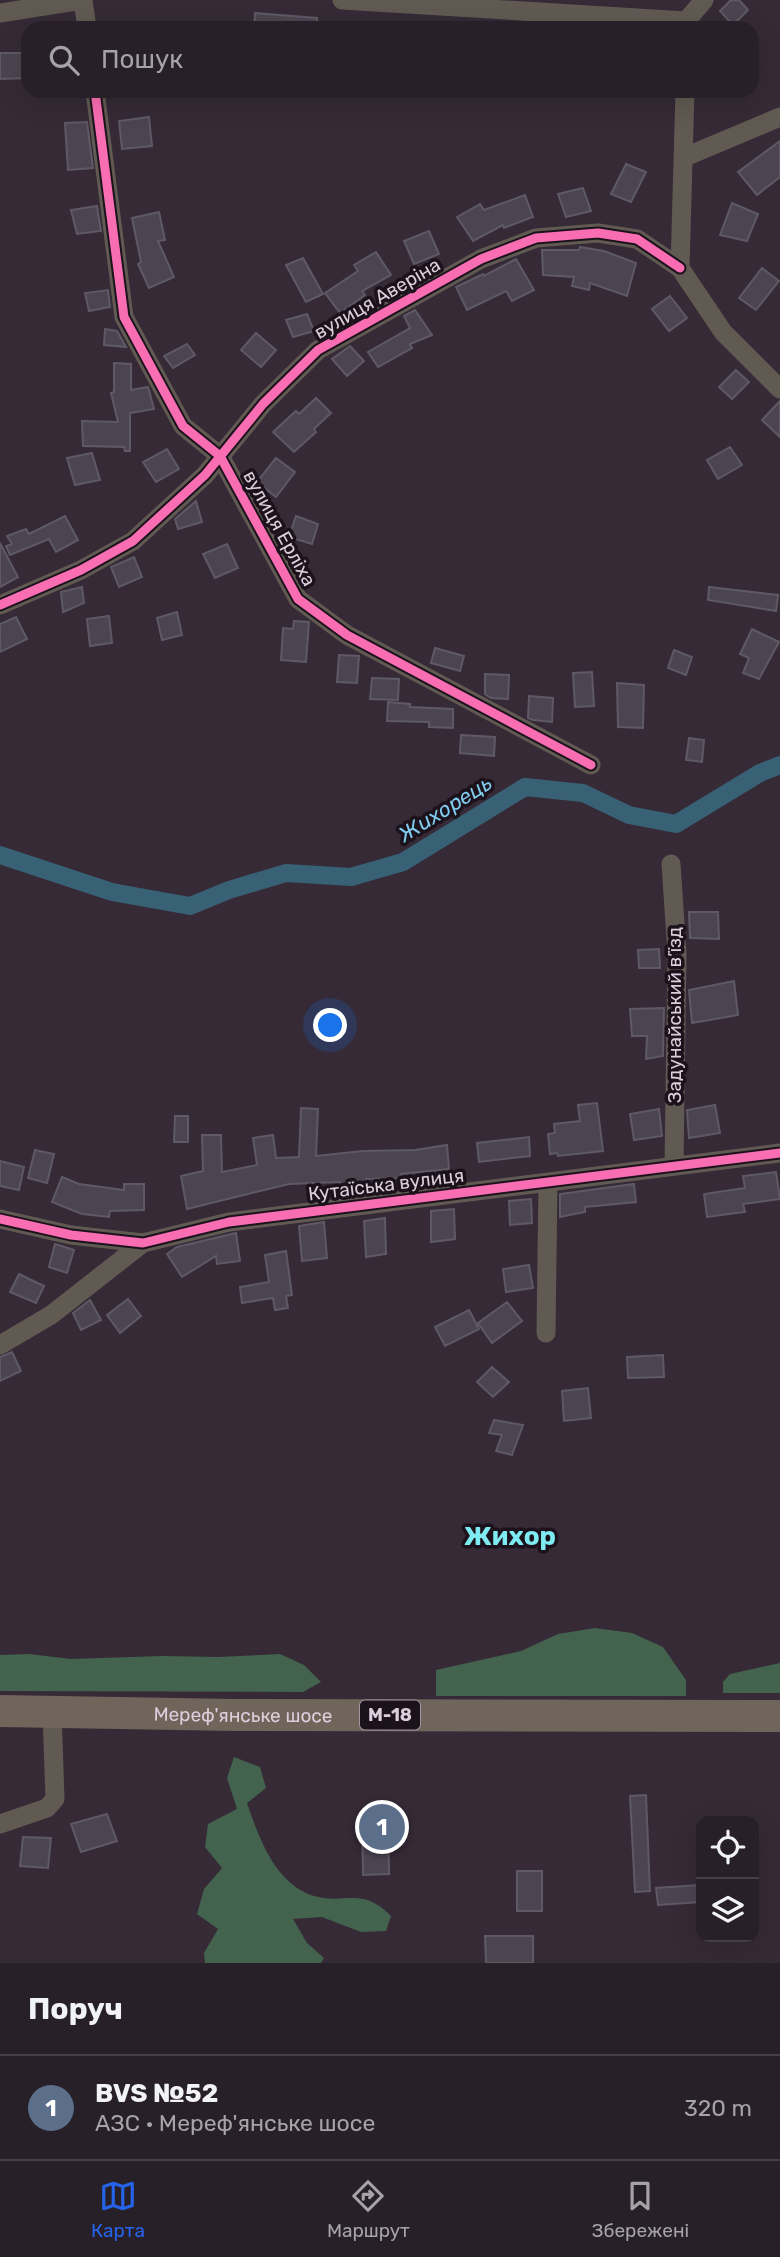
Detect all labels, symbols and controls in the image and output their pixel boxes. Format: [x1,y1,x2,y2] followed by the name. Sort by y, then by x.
[21,21,759,98] search box
[45,41,83,79] icon: search
[101,44,183,75] text: Пошук
[310,253,444,344] street label: вулиця Аверіна
[238,466,321,590] street label: вулиця Ерліха
[393,770,496,847] water label: Жихорець
[663,927,686,1103] street label: Задунайський в’їзд
[313,1008,347,1042] your location
[307,1164,465,1205] street label: Кутаїська вулиця
[464,1521,556,1552] district label: Жихор
[360,1700,420,1730] road number: М-18
[153,1703,332,1727] street label: Мереф'янське шосе
[359,1801,405,1853] pin: 1
[696,1816,759,1942] map controls
[696,1816,759,1879] button: locate
[696,1879,759,1942] button: layers
[28,1991,123,2027] text: Поруч
[95,2078,218,2109] text: BVS №52
[45,2094,57,2122] text: 1
[684,2094,752,2122] text: 320 m
[95,2109,375,2137] text: АЗС · Мереф'янське шосе
[91,2177,145,2242] tab: Карта
[327,2177,410,2242] tab: Маршрут
[592,2177,689,2242] tab: Збережені

